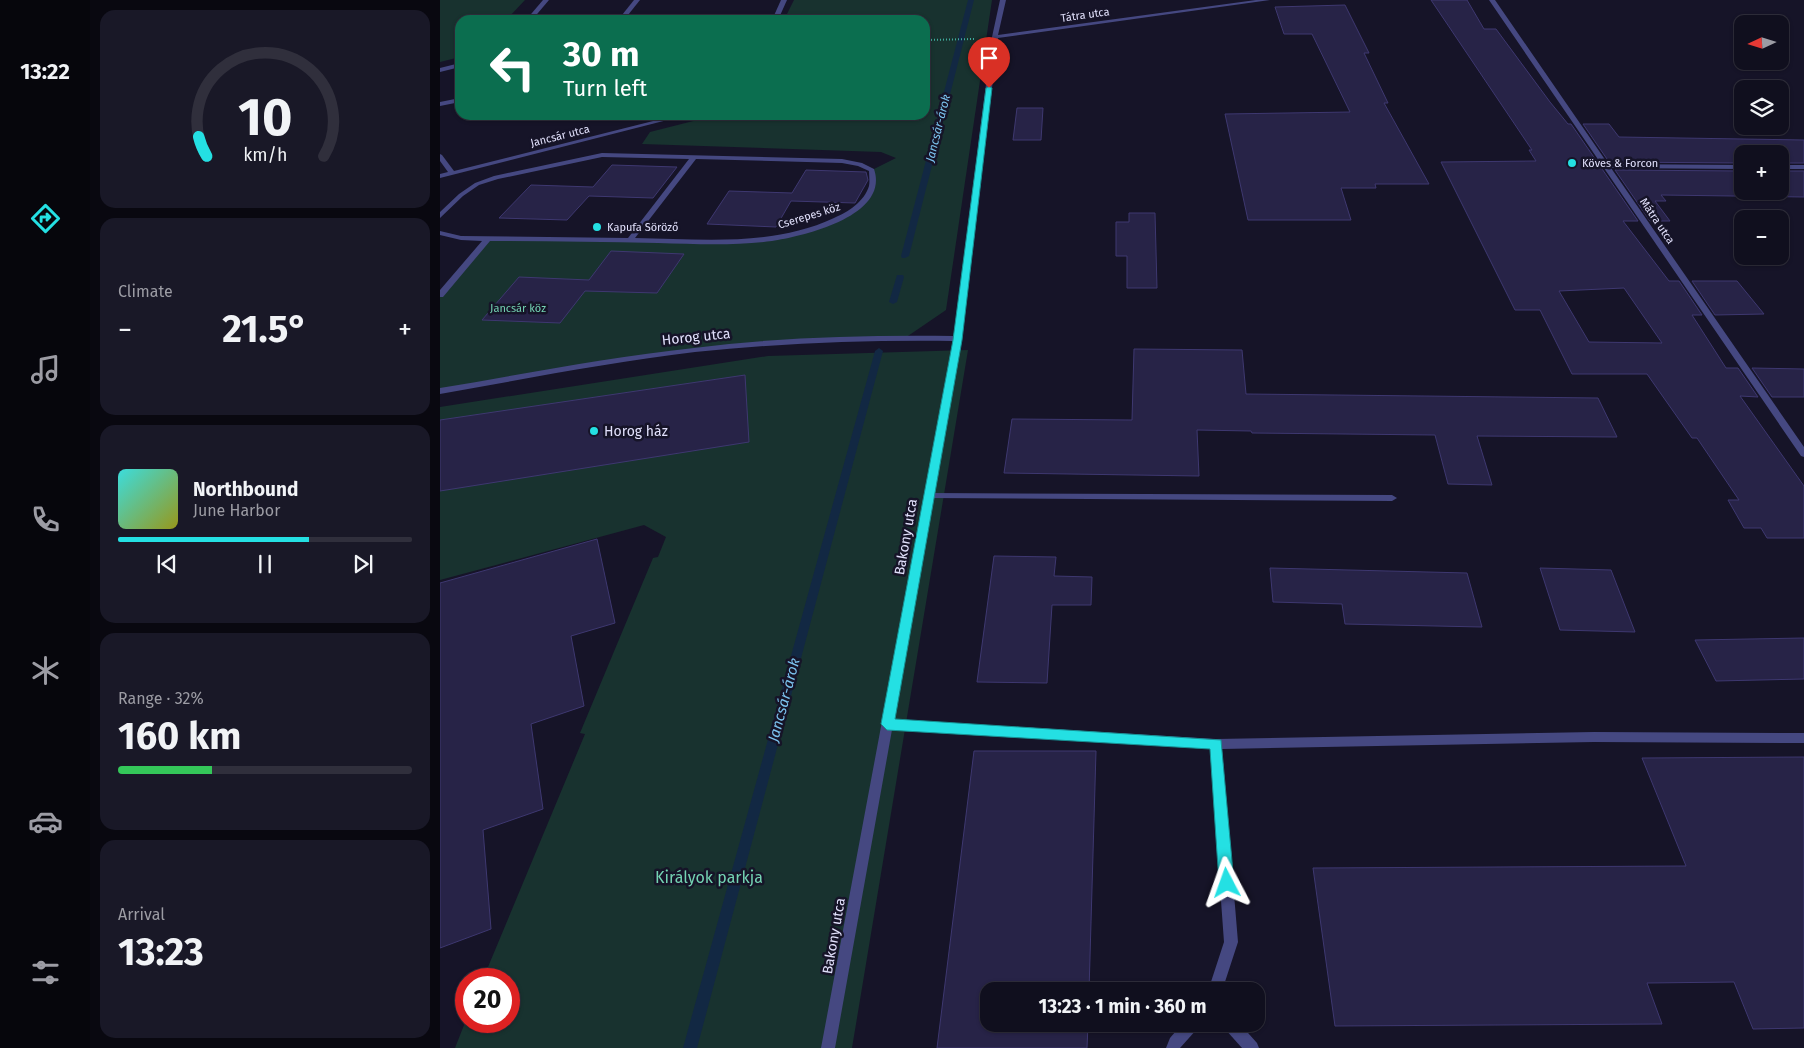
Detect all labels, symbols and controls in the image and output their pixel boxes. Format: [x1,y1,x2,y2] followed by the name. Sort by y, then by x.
[1060,5,1110,25] street label: Tátra utca
[1734,15,1789,70] north arrow
[1734,15,1789,265] map controls
[563,33,640,75] text: 30 m
[480,35,545,100] icon: left
[968,37,1010,88] pin
[975,44,1003,72] icon: arrive
[20,58,70,85] text: 13:22
[563,75,647,102] text: Turn left
[1734,80,1789,135] button: layers
[238,86,292,149] text: 10
[923,92,953,164] water label: Jancsár-árok
[529,122,591,150] street label: Jancsár utca
[243,144,287,166] text: km/h
[1734,145,1789,200] button: +
[1566,157,1578,169] marker: Köves & Forcon
[1582,157,1658,170] place label: Köves & Forcon
[1637,196,1677,246] street label: Mátra utca
[776,200,842,232] street label: Cserepes köz
[28,201,63,236] icon: directions
[1734,210,1789,265] button: −
[591,221,603,233] marker: Kapufa Söröző
[607,221,679,234] place label: Kapufa Söröző
[118,282,173,301] text: Climate
[490,302,546,315] park label: Jancsár köz
[222,306,308,352] text: 21.5°
[118,313,132,346] text: −
[398,313,412,346] text: +
[661,325,731,349] street label: Horog utca
[28,352,63,387] icon: music
[604,423,668,440] place label: Horog ház
[588,425,600,437] marker: Horog ház
[193,478,298,501] text: Northbound
[891,498,921,576] street label: Bakony utca
[193,501,280,520] text: June Harbor
[28,502,63,537] icon: phone
[153,550,181,578] icon: previous
[251,550,279,578] icon: pause
[349,550,377,578] icon: next
[28,653,63,688] icon: climate
[764,656,804,745] water label: Jancsár-árok
[118,689,204,708] text: Range · 32%
[118,713,241,759] text: 160 km
[28,804,63,839] icon: car
[1200,856,1252,908] position arrow
[655,868,763,887] park label: Királyok parkja
[819,897,849,975] street label: Bakony utca
[118,905,165,924] text: Arrival
[118,929,204,975] text: 13:23
[28,955,63,990] icon: filters
[455,968,520,1033] speed limit sign: 20
[1039,995,1206,1018] text: 13:23 · 1 min · 360 m

